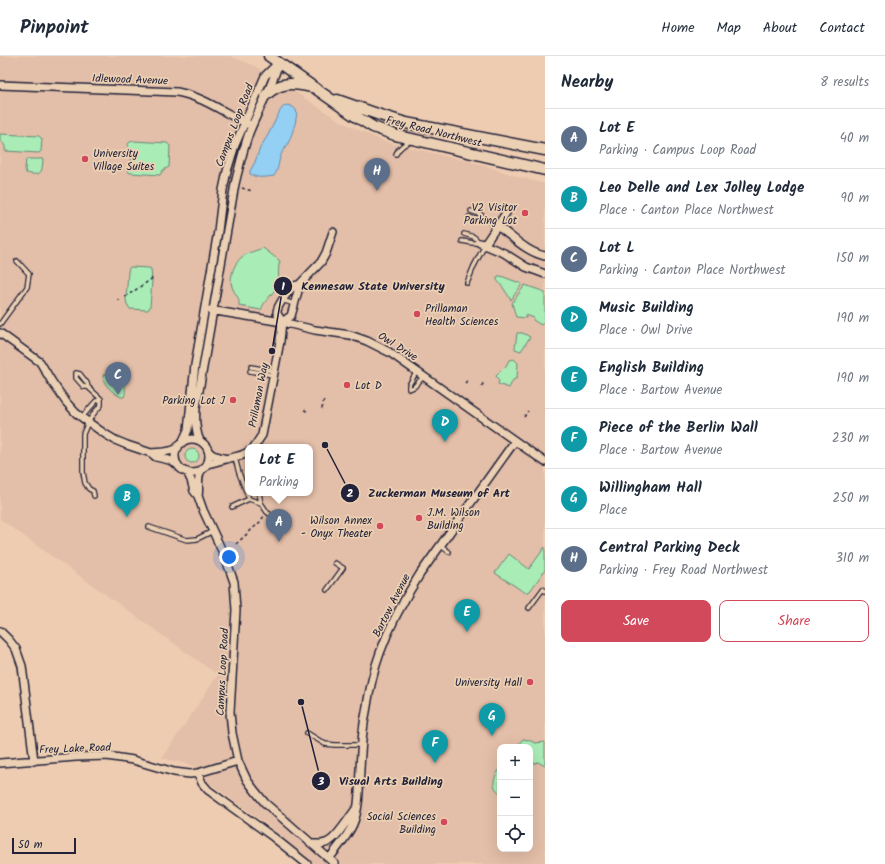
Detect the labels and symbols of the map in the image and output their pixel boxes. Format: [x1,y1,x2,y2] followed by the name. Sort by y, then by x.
[92,70,168,90] street label: Idlewood Avenue
[211,81,259,170] street label: Campus Loop Road
[384,111,484,153] street label: Frey Road Northwest
[93,145,155,176] place label: University Village Suites
[80,154,90,164] marker: University Village Suites
[364,158,390,191] pin: H
[464,199,518,230] place label: V2 Visitor Parking Lot
[520,208,530,218] marker: V2 Visitor Parking Lot
[273,274,452,298] callout: Kennesaw State University
[281,277,285,296] text: 1
[301,277,446,296] text: Kennesaw State University
[425,300,499,331] place label: Prillaman Health Sciences
[412,309,422,319] marker: Prillaman Health Sciences
[374,328,421,366] street label: Owl Drive
[244,360,274,429] street label: Prillaman Way
[105,362,131,395] pin: C
[355,377,382,395] place label: Lot D
[342,380,352,390] marker: Lot D
[162,392,226,410] place label: Parking Lot J
[228,395,238,405] marker: Parking Lot J
[432,409,458,442] pin: D
[340,481,518,505] callout: Zuckerman Museum of Art
[114,484,140,517] pin: B
[347,484,354,503] text: 2
[368,484,511,503] text: Zuckerman Museum of Art
[427,504,480,535] place label: J.M. Wilson Building
[266,509,292,542] pin: A
[301,512,373,543] place label: Wilson Annex - Onyx Theater
[414,513,424,523] marker: J.M. Wilson Building
[375,521,385,531] marker: Wilson Annex - Onyx Theater
[219,547,239,567] your location
[368,570,416,640] street label: Bartow Avenue
[454,599,480,632] pin: E
[212,627,234,716] street label: Campus Loop Road
[455,674,522,692] place label: University Hall
[525,677,535,687] marker: University Hall
[479,703,505,736] pin: G
[422,730,448,763] pin: F
[39,739,112,759] street label: Frey Lake Road
[311,769,451,793] callout: Visual Arts Building
[317,772,325,791] text: 3
[339,772,443,791] text: Visual Arts Building
[367,808,436,839] place label: Social Sciences Building
[439,817,449,827] marker: Social Sciences Building
[12,836,76,855] scale bar

